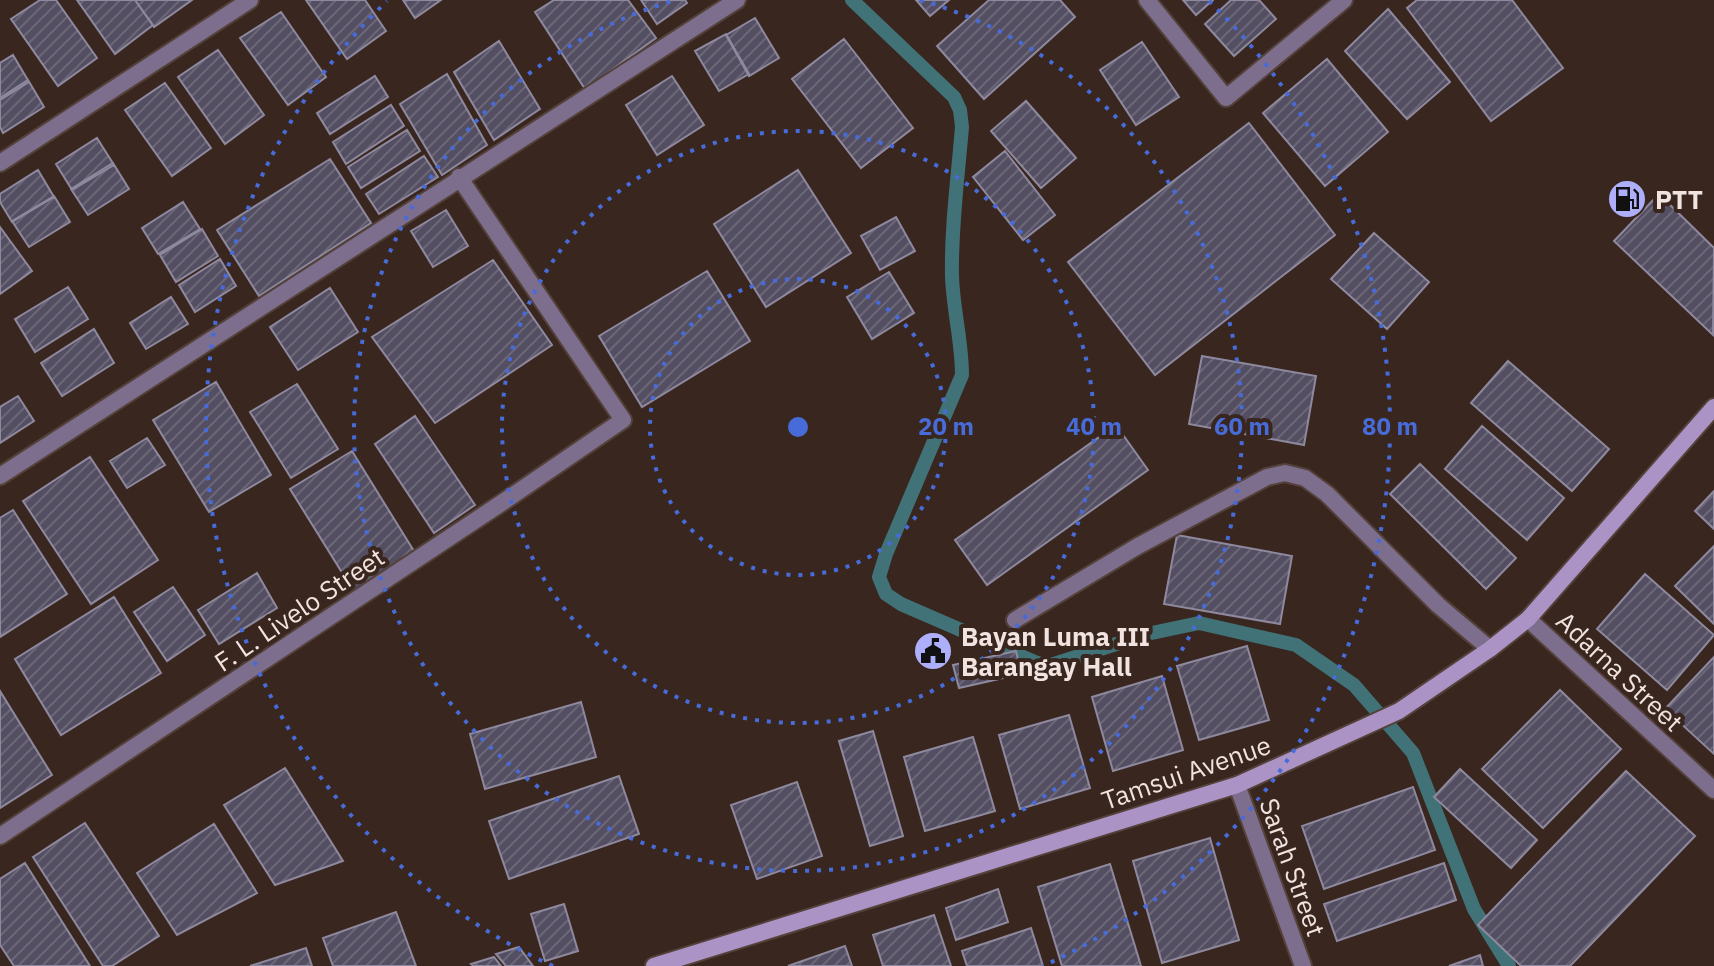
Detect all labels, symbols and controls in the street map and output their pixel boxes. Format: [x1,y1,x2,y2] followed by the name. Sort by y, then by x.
[1606,178,1648,220] fuel station icon: PTT
[1655,182,1703,216] place label: PTT
[918,410,974,442] text: 20 m
[1066,410,1122,442] text: 40 m
[1214,410,1270,442] text: 60 m
[1362,410,1418,442] text: 80 m
[784,413,812,441] centre of rings
[207,540,391,678] street label: F. L. Livelo Street
[1549,604,1691,738] street label: Adarna Street
[961,619,1150,683] place label: Bayan Luma III Barangay Hall
[912,630,954,672] public building icon: Bayan Luma III Barangay Hall
[1097,727,1275,817] street label: Tamsui Avenue
[1252,793,1334,941] street label: Sarah Street

